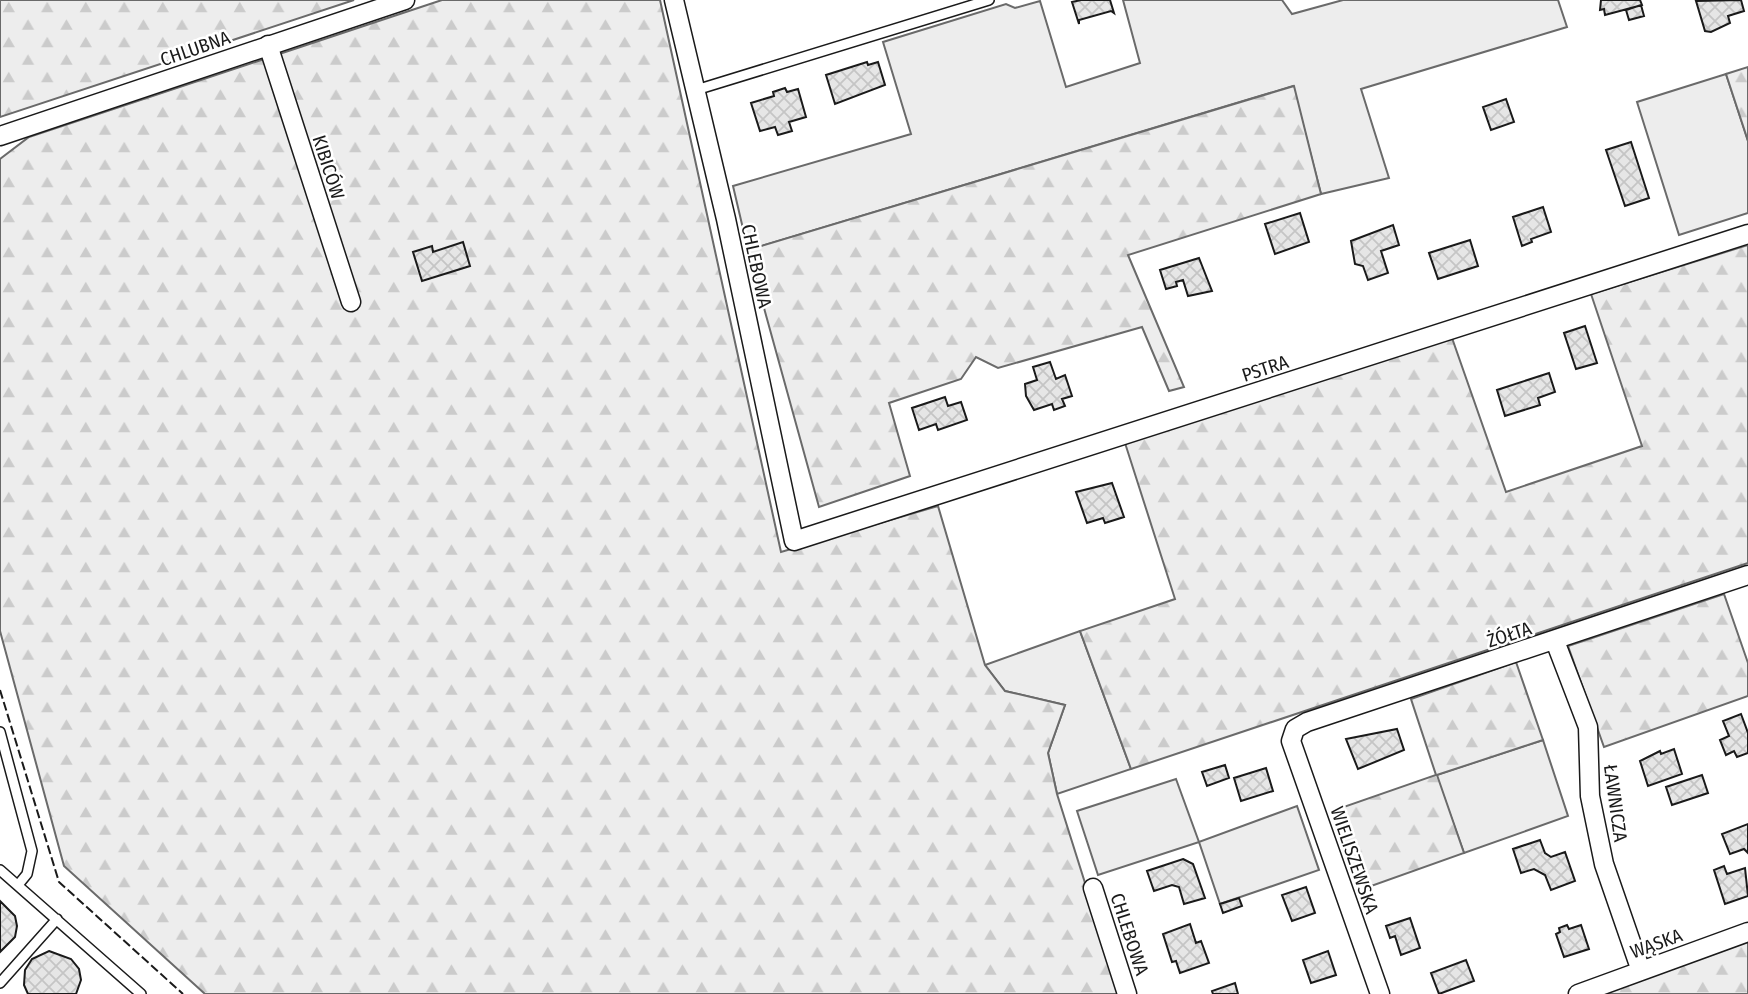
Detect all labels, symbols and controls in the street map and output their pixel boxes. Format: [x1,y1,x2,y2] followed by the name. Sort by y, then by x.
[157,26,233,71] street label: CHLUBNA
[307,132,350,202] street label: KIBICÓW
[736,222,777,310] street label: CHLEBOWA
[1239,350,1291,387] street label: PSTRA
[1484,617,1534,652] street label: ŻÓŁTA
[1599,763,1632,843] street label: ŁAWNICZA
[1325,803,1384,917] street label: WIELISZEWSKA
[1105,890,1154,978] street label: CHLEBOWA
[1627,923,1685,963] street label: WĄSKA

